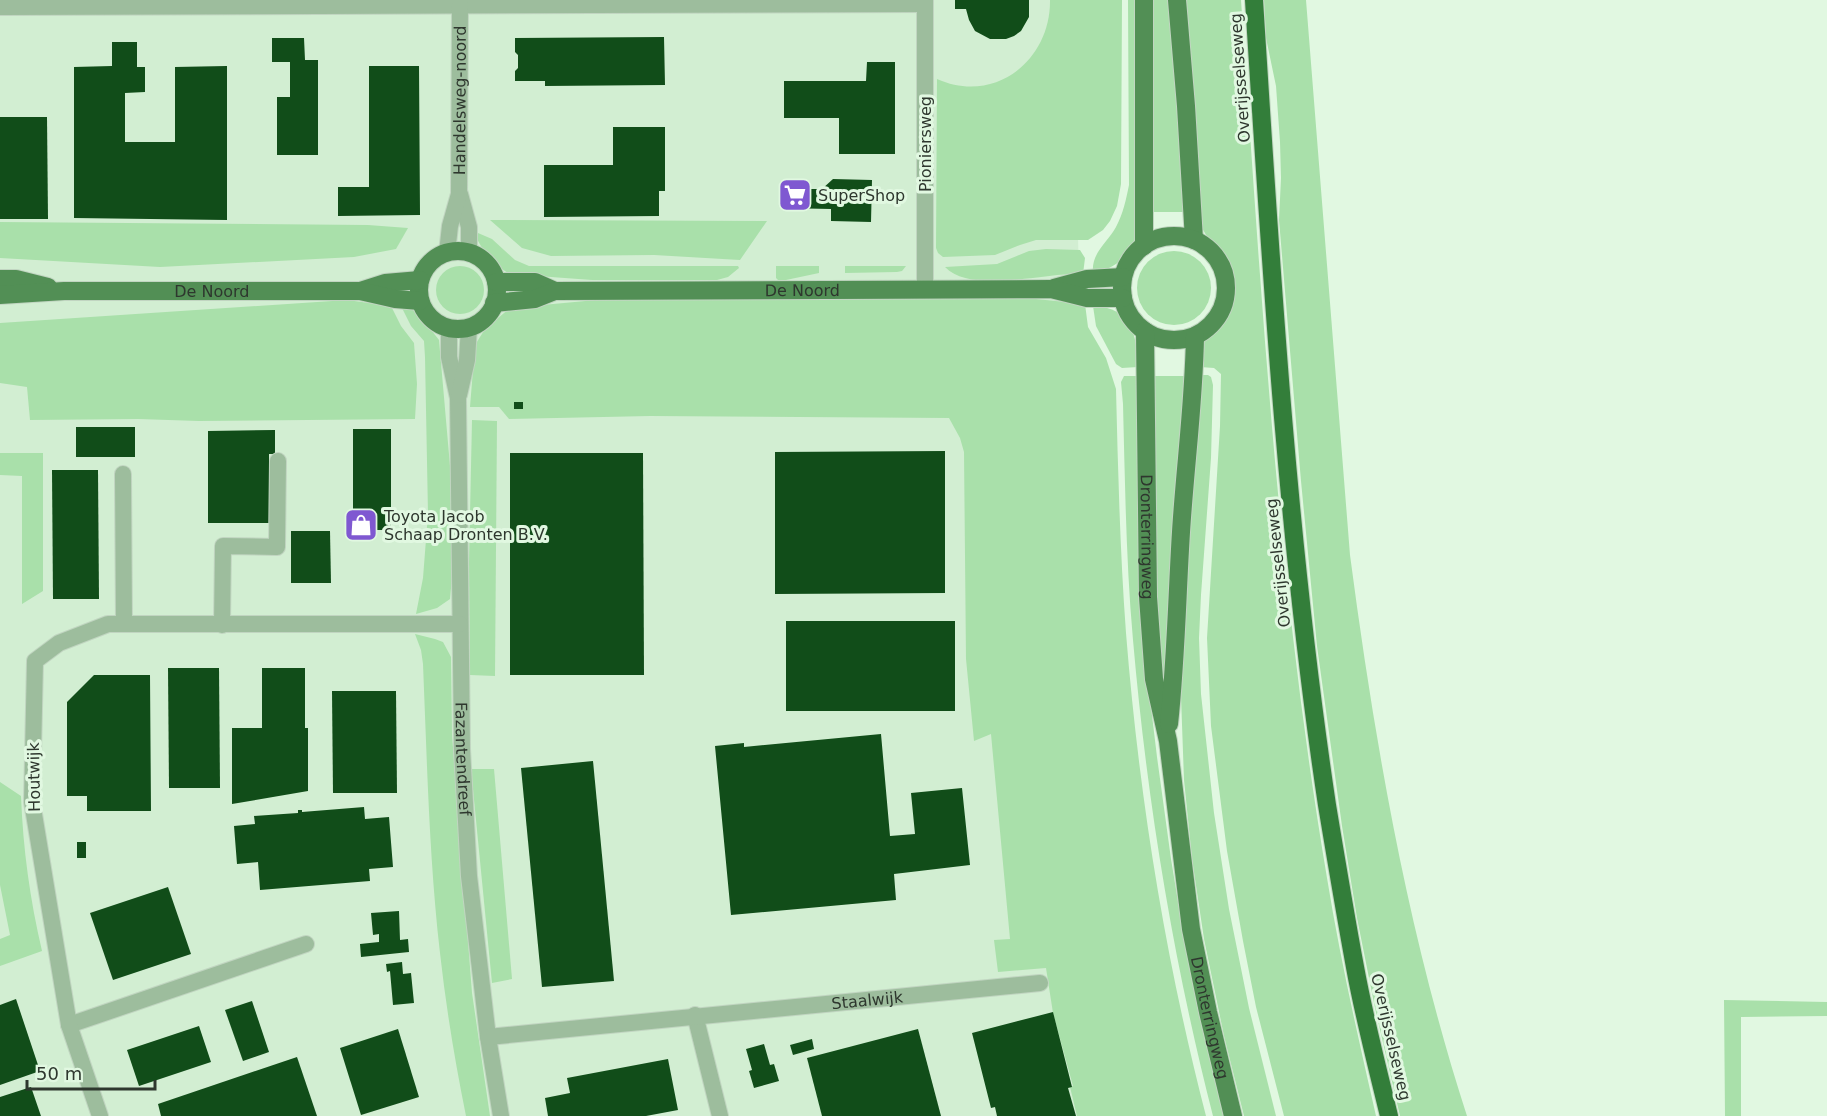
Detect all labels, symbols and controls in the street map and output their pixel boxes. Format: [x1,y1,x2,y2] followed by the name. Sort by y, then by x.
[1226,13,1254,143] street label: Overijsselseweg
[450,25,469,175] street label: Handelsweg-noord
[916,96,935,192] street label: Pioniersweg
[777,177,813,213] supermarket icon: SuperShop
[818,186,905,205] place label: SuperShop
[765,280,840,300] street label: De Noord
[174,282,250,301] street label: De Noord
[1137,474,1158,600] street label: Dronterringweg
[1262,498,1294,628] street label: Overijsselseweg
[343,507,379,543] shop icon: Toyota Jacob Schaap Dronten B.V.
[383,507,548,544] place label: Toyota Jacob Schaap Dronten B.V.
[452,702,475,817] street label: Fazantendreef
[24,741,44,812] street label: Houtwijk
[1187,955,1233,1081] street label: Dronterringweg
[1367,972,1415,1102] street label: Overijsselseweg
[831,987,905,1013] street label: Staalwijk
[27,1053,154,1091] scale bar
[36,1063,82,1084] text: 50 m

